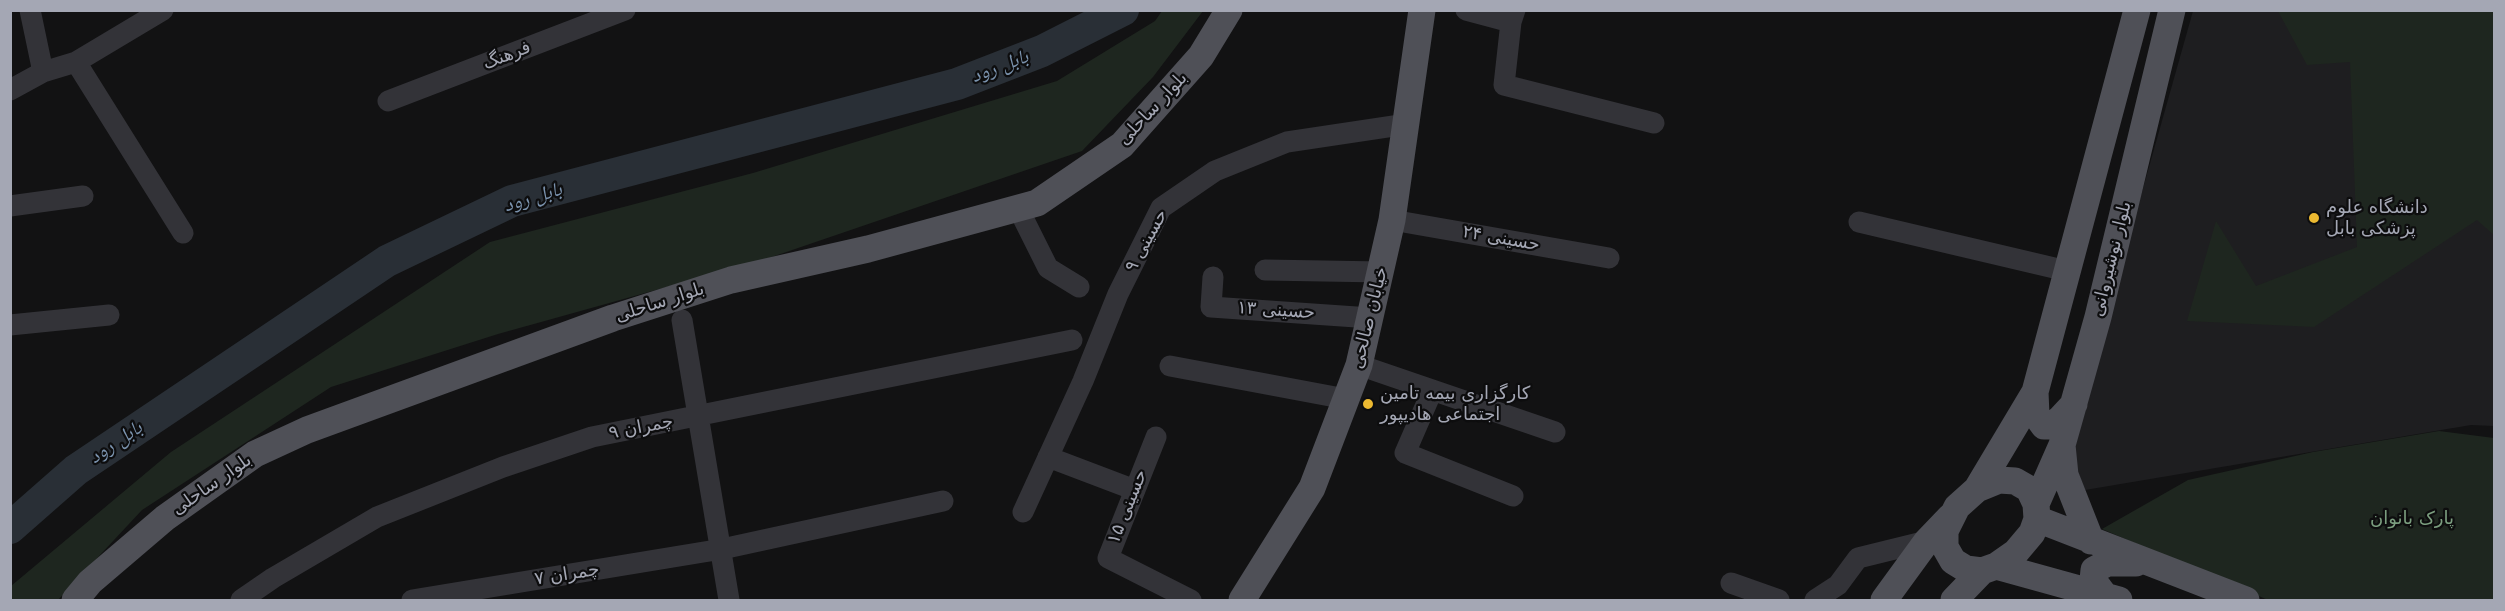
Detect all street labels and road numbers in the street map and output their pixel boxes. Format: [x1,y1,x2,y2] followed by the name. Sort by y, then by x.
[480,37,534,75] street label: فرهنگ
[1114,68,1192,150] street label: بلوار ساحلی
[2087,199,2137,319] street label: بلوار نوشیروانی
[1121,206,1173,276] street label: حسینی ٩
[1461,222,1541,256] street label: حسینی ۲۴
[1347,265,1393,371] street label: خيابان صالحی
[613,278,707,328] street label: بلوار ساحلی
[1236,298,1316,324] street label: حسینی ۱۳
[607,411,675,445] street label: چمران ۹
[168,450,256,520] street label: بلوار ساحلی
[1103,467,1153,547] street label: حسینی ۱۵
[533,559,601,591] street label: چمران ۷

